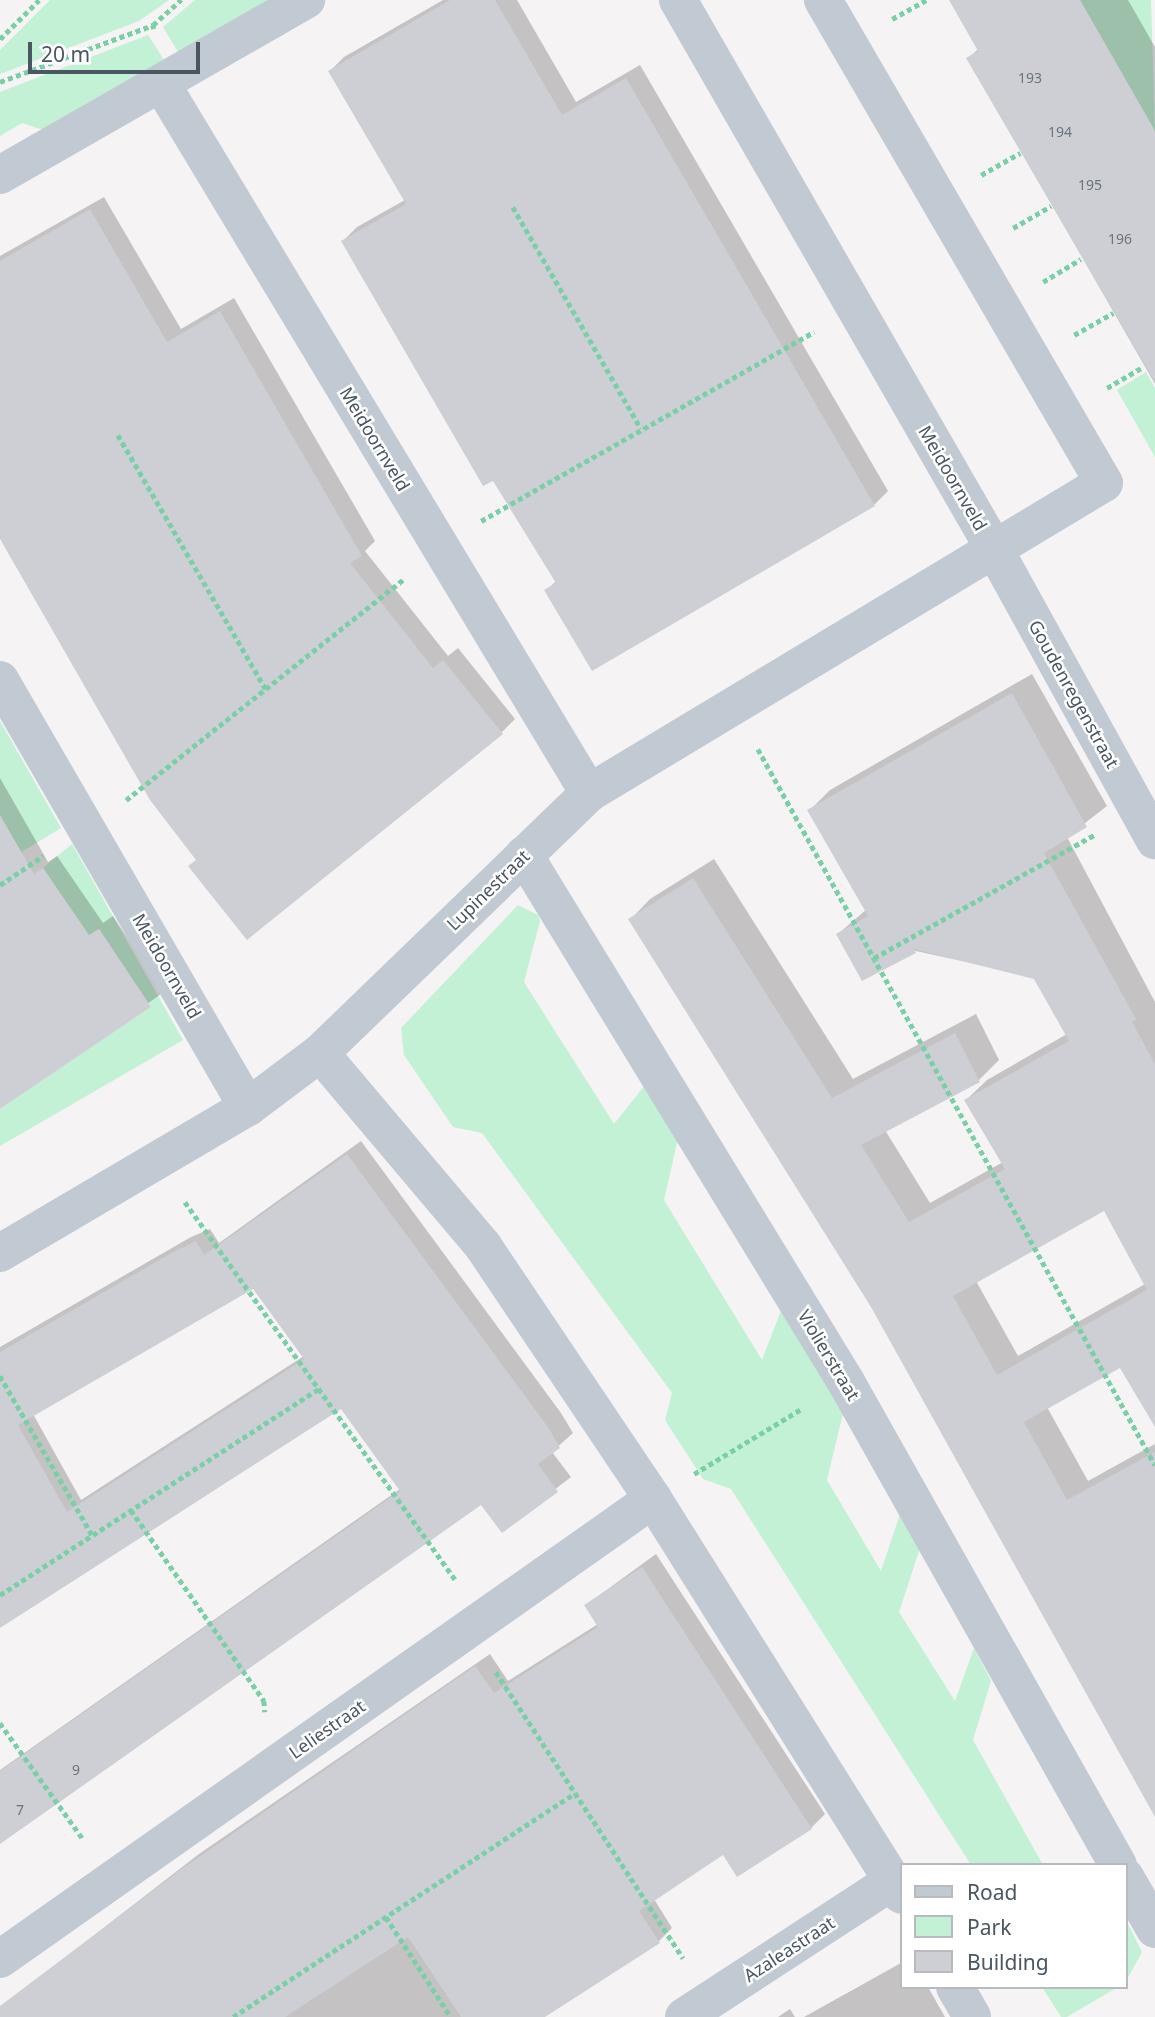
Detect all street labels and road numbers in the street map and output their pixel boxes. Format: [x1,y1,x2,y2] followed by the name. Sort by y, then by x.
[335,383,415,495] street label: Meidoornveld
[914,422,992,534] street label: Meidoornveld
[1024,616,1124,772] street label: Goudenregenstraat
[442,845,534,935] street label: Lupinestraat
[128,910,206,1022] street label: Meidoornveld
[793,1306,865,1404] street label: Violierstraat
[285,1695,369,1763] street label: Leliestraat
[740,1912,838,1986] street label: Azaleastraat

